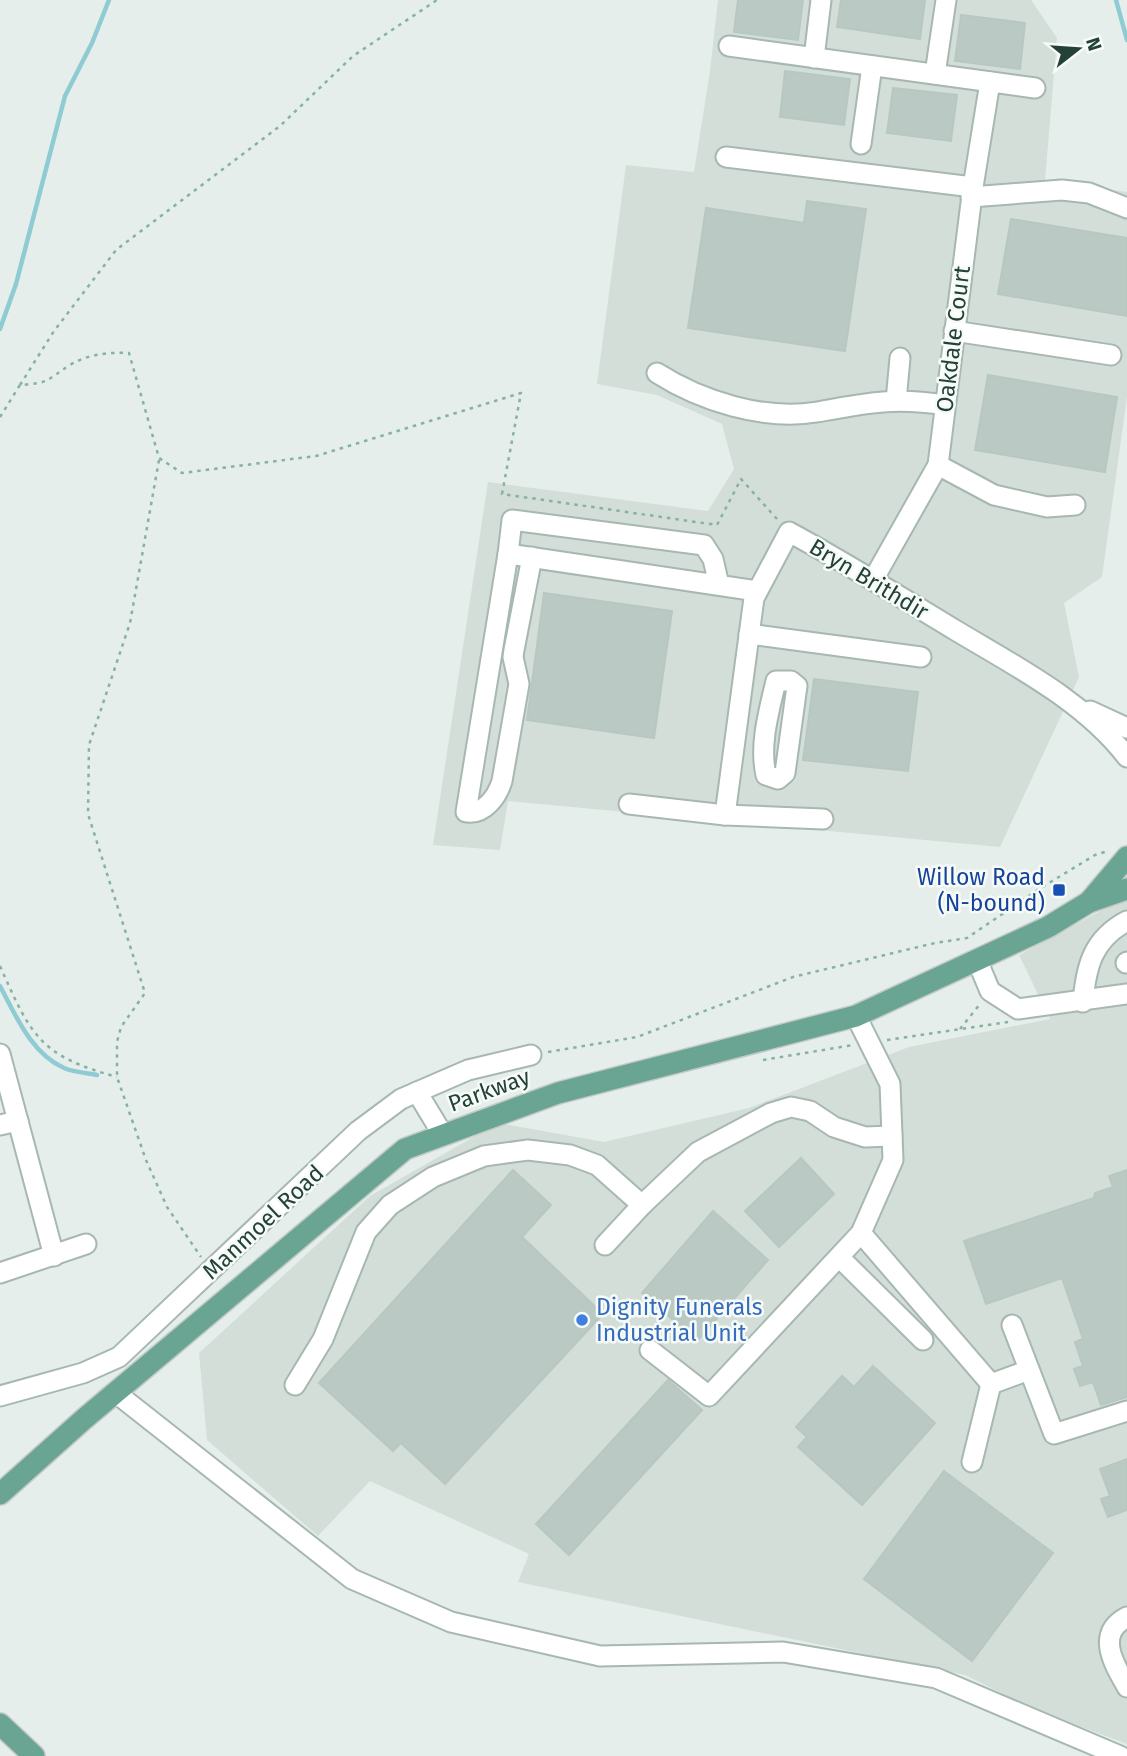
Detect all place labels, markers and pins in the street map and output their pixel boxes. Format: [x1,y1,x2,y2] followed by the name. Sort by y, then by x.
[917,863,1045,917] place label: Willow Road (N-bound)
[1051,882,1067,898] marker: Willow Road (N-bound)
[596,1293,763,1347] place label: Dignity Funerals Industrial Unit
[574,1312,590,1328] marker: Dignity Funerals Industrial Unit

